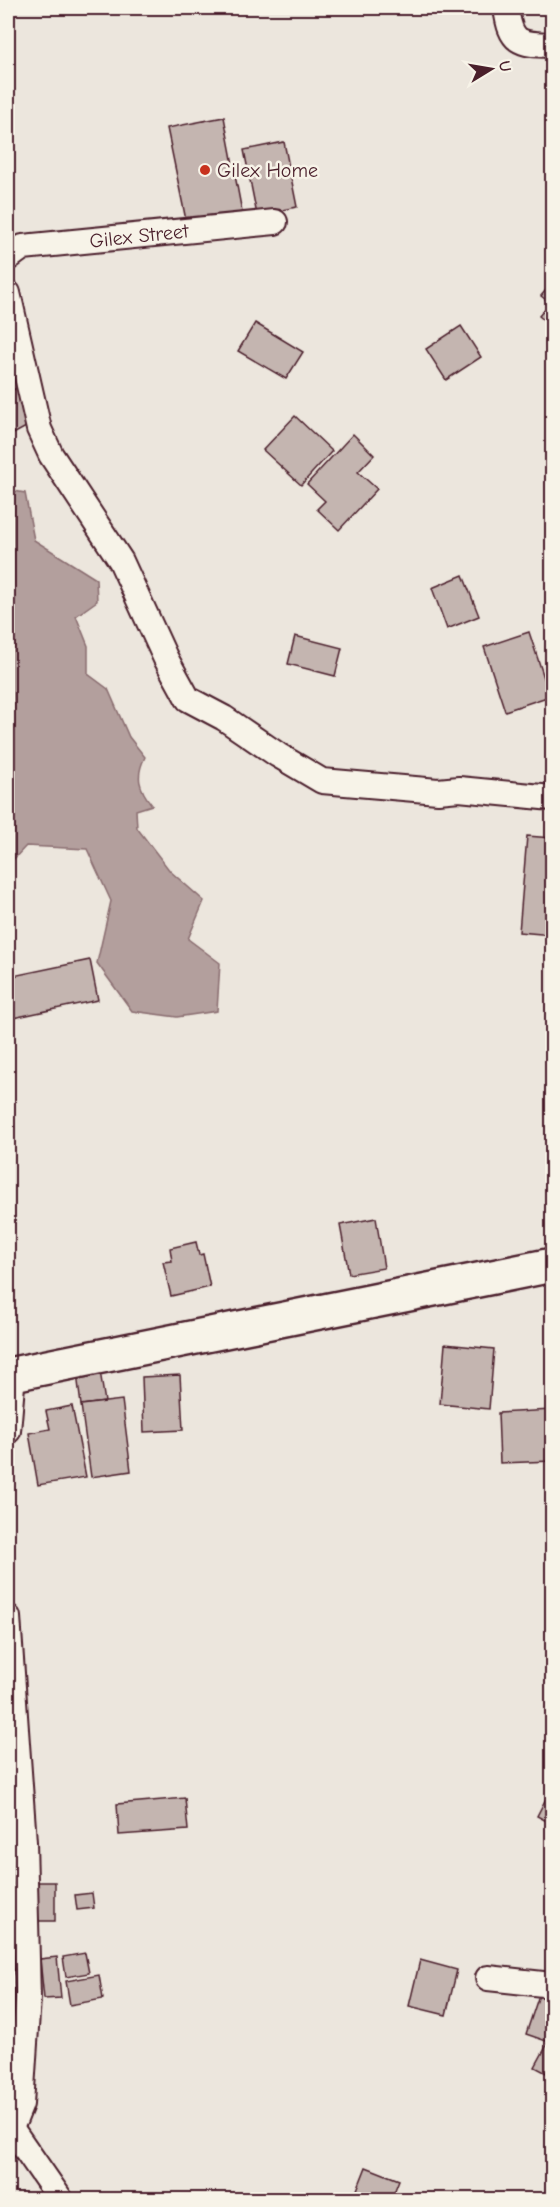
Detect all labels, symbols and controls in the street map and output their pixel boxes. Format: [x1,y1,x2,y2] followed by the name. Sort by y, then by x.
[461,39,521,99] north arrow
[495,59,515,73] text: U
[217,159,318,182] place label: Gilex Home
[198,163,212,177] marker: Gilex Home
[88,219,191,253] street label: Gilex Street

